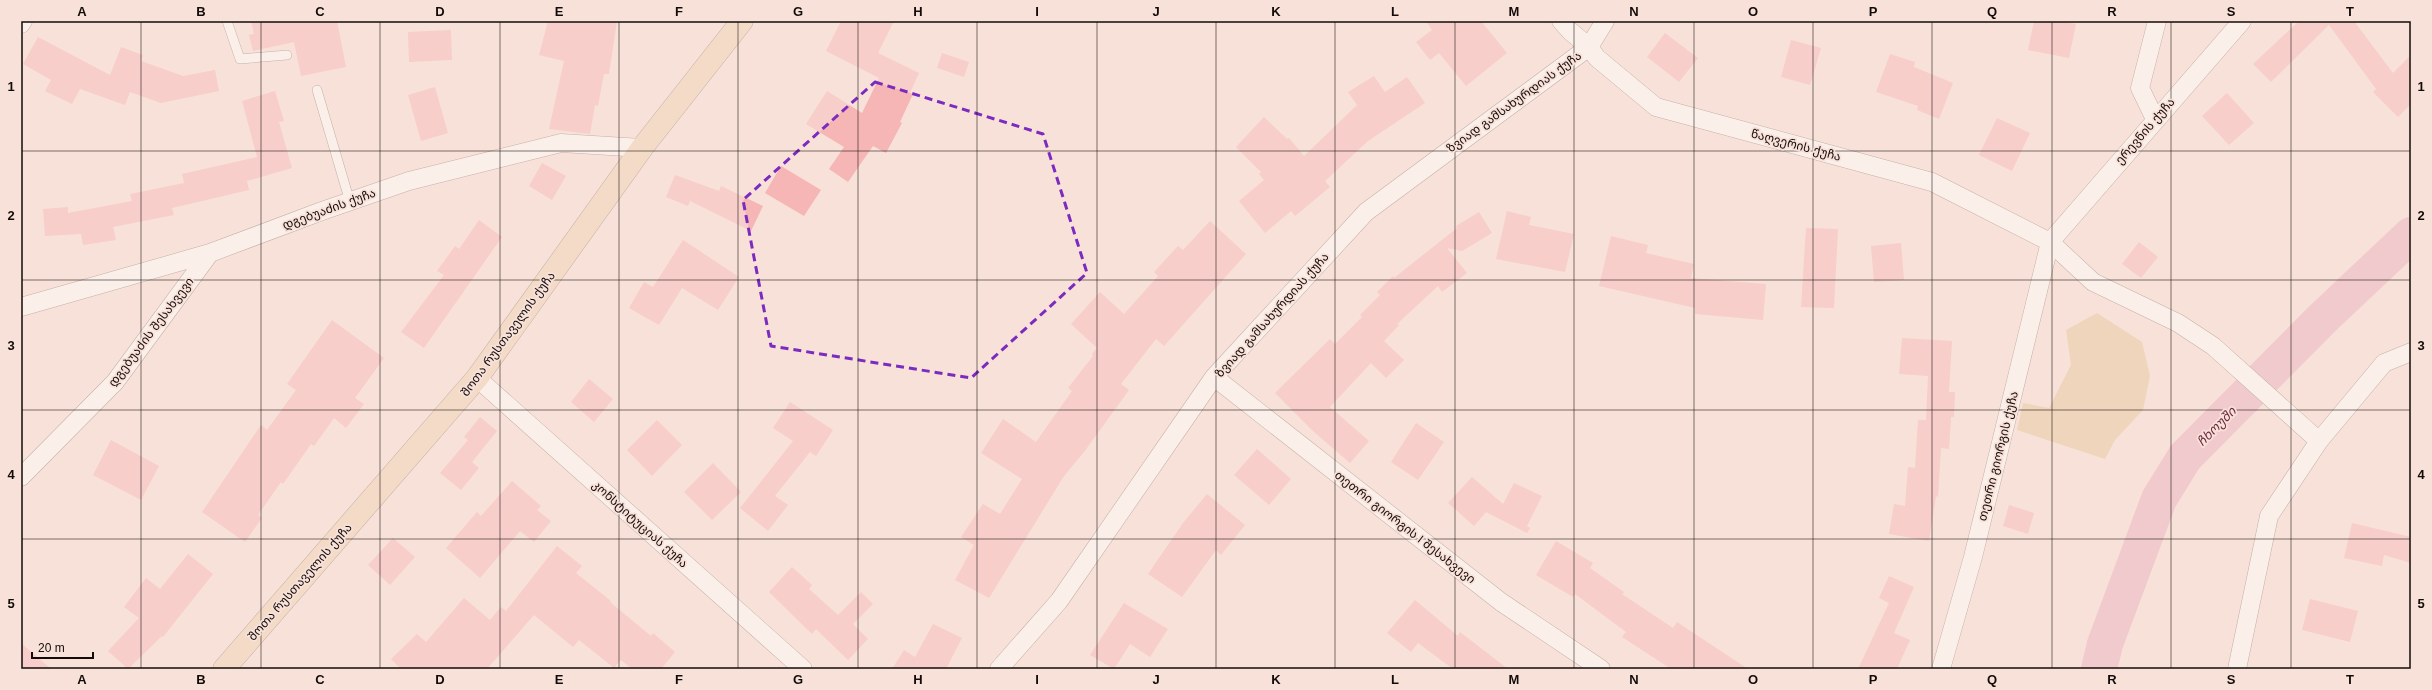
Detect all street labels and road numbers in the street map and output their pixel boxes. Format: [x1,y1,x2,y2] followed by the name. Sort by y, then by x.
[1444,48,1585,156] street label: ზვიად გამსახურდიას ქუჩა
[2112,95,2178,167] street label: ერევნის ქუჩა
[1749,126,1843,165] street label: წაღვერის ქუჩა
[280,186,378,233] street label: დგებუაძის ქუჩა
[1212,250,1332,381] street label: ზვიად გამსახურდიას ქუჩა
[458,269,559,400] street label: შოთა რუსთაველის ქუჩა
[105,275,197,390] street label: დგებუაძის შესახვევი
[1975,390,2021,522] street label: თეთრი გიორგის ქუჩა
[1332,468,1478,586] street label: თეთრი გიორგის I შესახვევი
[589,477,691,571] street label: კონსტიტუციას ქუჩა
[245,520,356,644] street label: შოთა რუსთაველის ქუჩა

